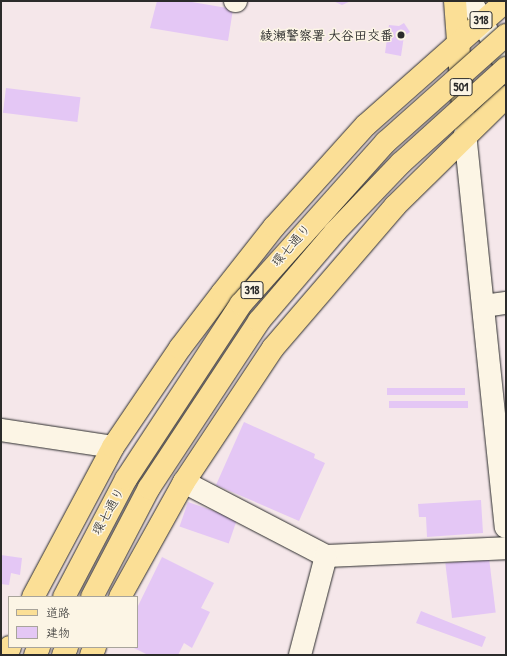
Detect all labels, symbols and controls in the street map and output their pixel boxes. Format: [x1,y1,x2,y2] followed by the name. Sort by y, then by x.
[469,10,493,30] road number: 318
[260,27,393,43] place label: 綾瀬警察署 大谷田交番
[396,30,406,40] marker: 綾瀬警察署 大谷田交番
[449,77,473,97] road number: 501
[268,220,314,270] street label: 環七通り
[240,280,264,300] road number: 318
[89,484,127,538] street label: 環七通り
[8,596,138,648] legend
[46,604,70,621] text: 道路
[46,624,70,641] text: 建物

